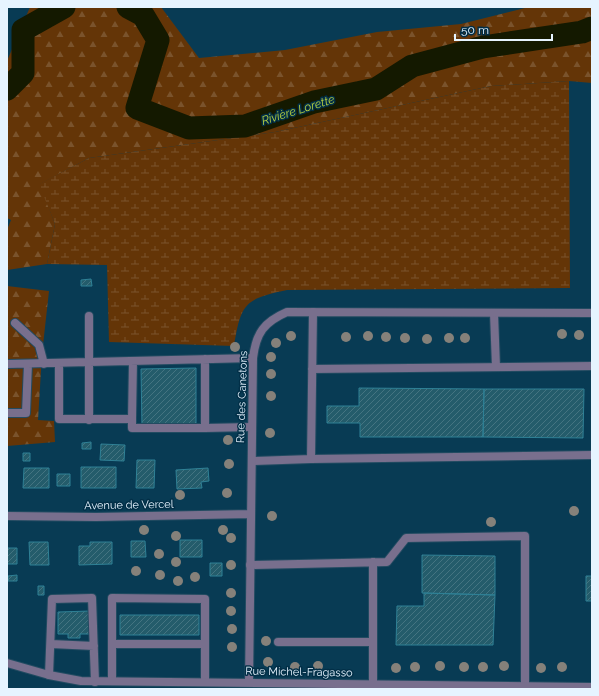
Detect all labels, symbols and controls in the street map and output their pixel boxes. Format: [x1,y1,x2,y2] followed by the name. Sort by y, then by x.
[455,16,552,42] scale bar
[461,23,489,37] text: 50 m
[260,92,337,128] water label: Rivière Lorette
[234,351,250,443] street label: Rue des Canetons
[84,498,174,512] street label: Avenue de Vercel
[245,665,353,679] street label: Rue Michel-Fragasso

